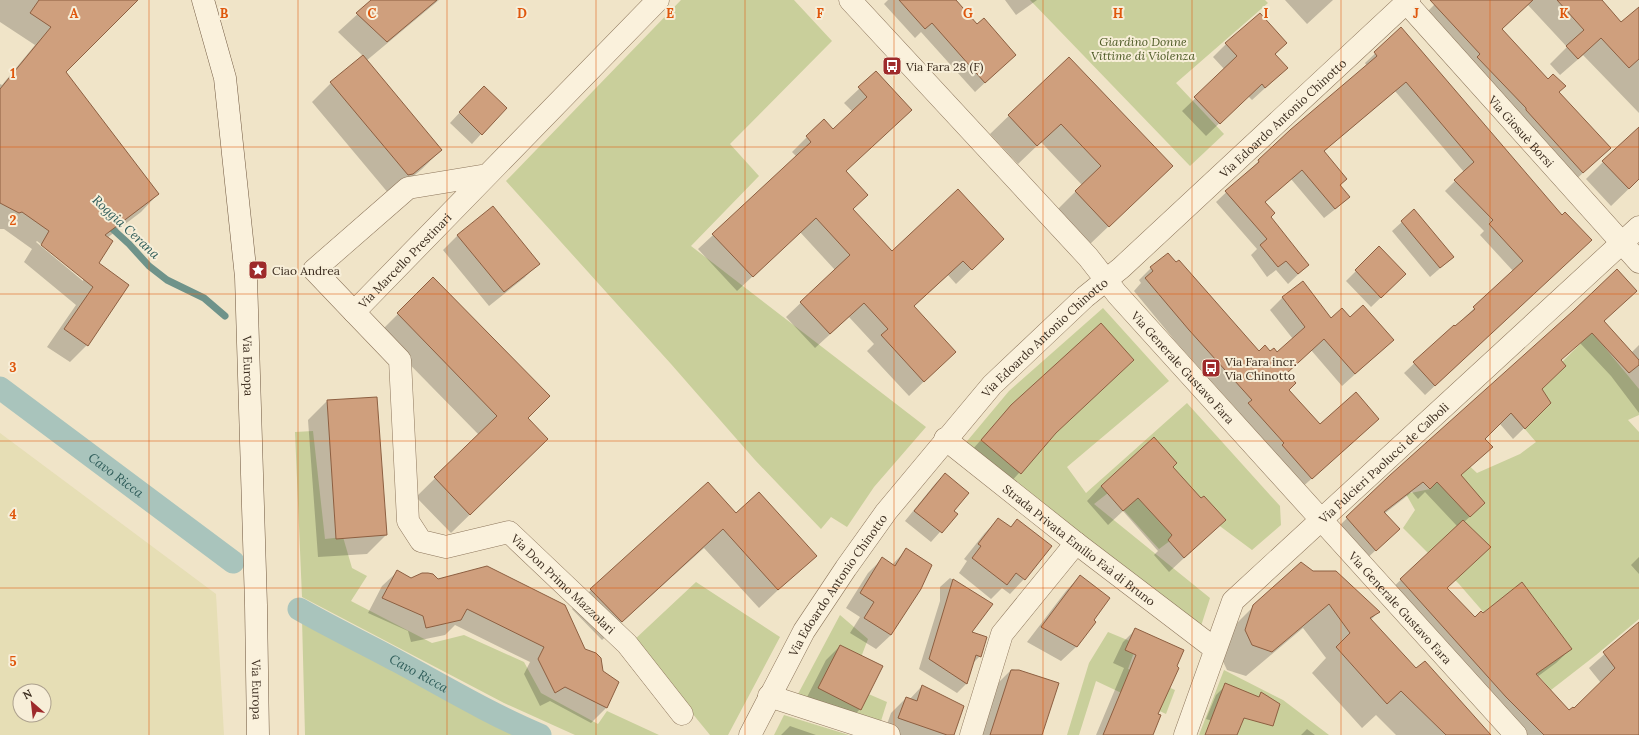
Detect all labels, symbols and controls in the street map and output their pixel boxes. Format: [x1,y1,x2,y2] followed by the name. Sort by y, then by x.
[70,5,79,22] text: A
[220,5,229,22] text: B
[368,5,377,22] text: C
[517,5,527,22] text: D
[666,5,674,22] text: E
[816,5,824,22] text: F
[963,5,973,22] text: G
[1113,5,1123,22] text: H
[1263,5,1269,22] text: I
[1413,5,1419,22] text: J
[1559,5,1569,22] text: K
[1091,34,1196,63] park label: Giardino Donne Vittime di Violenza
[881,55,903,77] bus stop icon: Via Fara 28 (F)
[1215,55,1349,181] street label: Via Edoardo Antonio Chinotto
[905,59,984,75] place label: Via Fara 28 (F)
[10,65,16,82] text: 1
[1485,91,1557,170] street label: Via Giosuè Borsi
[89,191,164,263] water label: Roggia Cerana
[354,210,454,312] street label: Via Marcello Prestinari
[10,212,17,229] text: 2
[247,259,269,281] place icon: Ciao Andrea
[272,263,340,278] place label: Ciao Andrea
[977,274,1111,401] street label: Via Edoardo Antonio Chinotto
[1128,307,1238,427] street label: Via Generale Gustavo Fara
[240,334,257,396] street label: Via Europa
[1224,354,1297,383] place label: Via Fara incr. Via Chinotto
[1200,357,1222,379] bus stop icon: Via Fara incr. Via Chinotto
[9,359,17,376] text: 3
[1315,399,1451,526] street label: Via Fulcieri Paolucci de Calboli
[85,449,148,502] water label: Cavo Ricca
[1000,481,1159,609] street label: Strada Privata Emilio Faà di Bruno
[9,506,17,523] text: 4
[784,511,890,659] street label: Via Edoardo Antonio Chinotto
[507,530,619,637] street label: Via Don Primo Mazzolari
[1345,547,1455,667] street label: Via Generale Gustavo Fara
[387,650,452,697] water label: Cavo Ricca
[9,653,17,670] text: 5
[249,658,265,720] street label: Via Europa
[12,683,52,723] north arrow
[20,686,35,702] text: N

